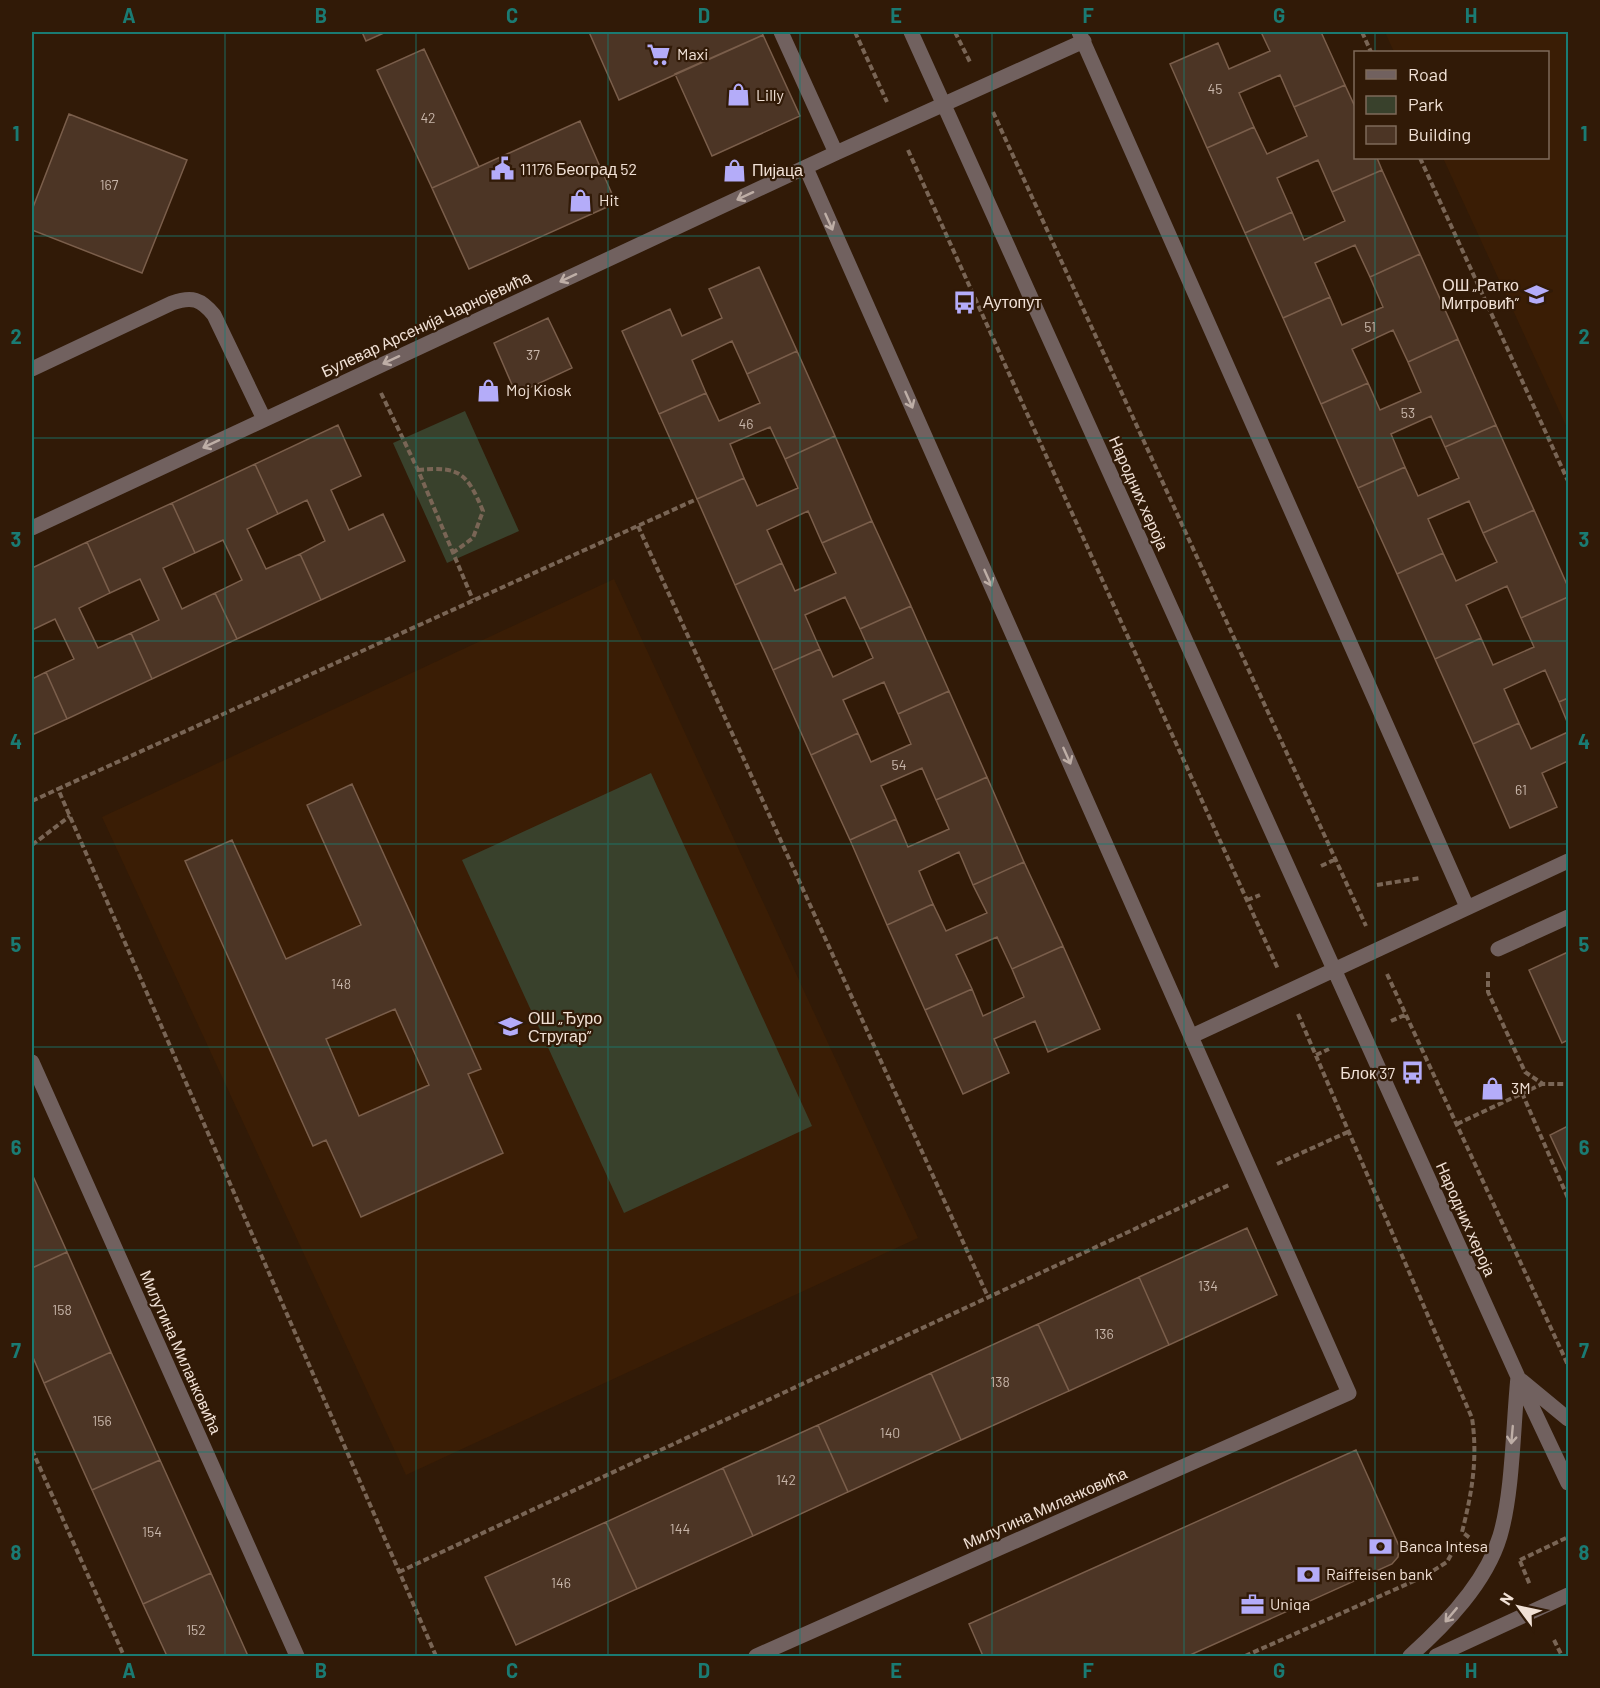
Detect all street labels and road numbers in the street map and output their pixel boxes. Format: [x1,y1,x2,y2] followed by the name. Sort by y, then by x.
[318,266,534,381] street label: Булевар Арсенија Чарнојевића
[1106,433,1173,553] street label: Народних хероја
[1433,1159,1500,1279] street label: Народних хероја
[137,1267,226,1437] street label: Милутина Миланковића
[960,1463,1130,1552] street label: Милутина Миланковића

